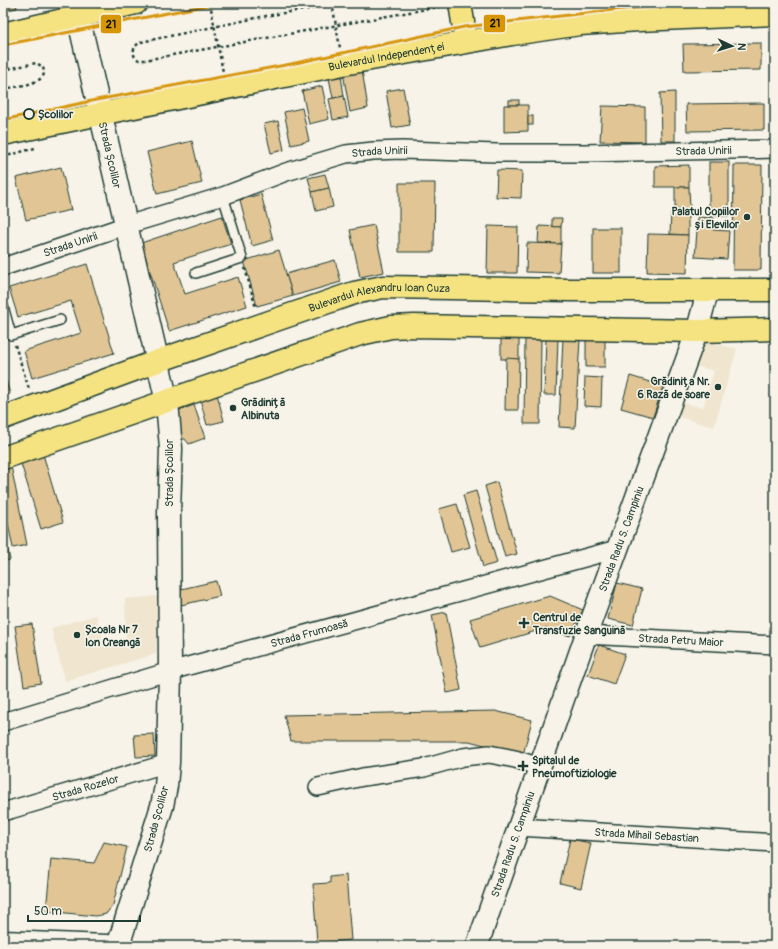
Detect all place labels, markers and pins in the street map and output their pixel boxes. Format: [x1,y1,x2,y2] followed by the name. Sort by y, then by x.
[23,108,35,120] marker: Școlilor
[38,108,74,121] place label: Școlilor
[672,205,740,231] place label: Palatul Copiilor și Elevilor
[742,212,752,222] marker: Palatul Copiilor și Elevilor
[638,375,711,401] place label: Grădinița Nr. 6 Rază de soare
[713,382,723,392] marker: Grădinița Nr. 6 Rază de soare
[241,396,286,422] place label: Grădiniță Albinuta
[228,403,238,413] marker: Grădiniță Albinuta
[532,611,626,637] place label: Centrul de Transfuzie Sanguină
[518,617,530,629] marker: Centrul de Transfuzie Sanguină
[85,623,141,649] place label: Școala Nr 7 Ion Creangă
[72,630,82,640] marker: Școala Nr 7 Ion Creangă
[532,754,617,780] place label: Spitalul de Pneumoftiziologie
[517,760,529,772] marker: Spitalul de Pneumoftiziologie

